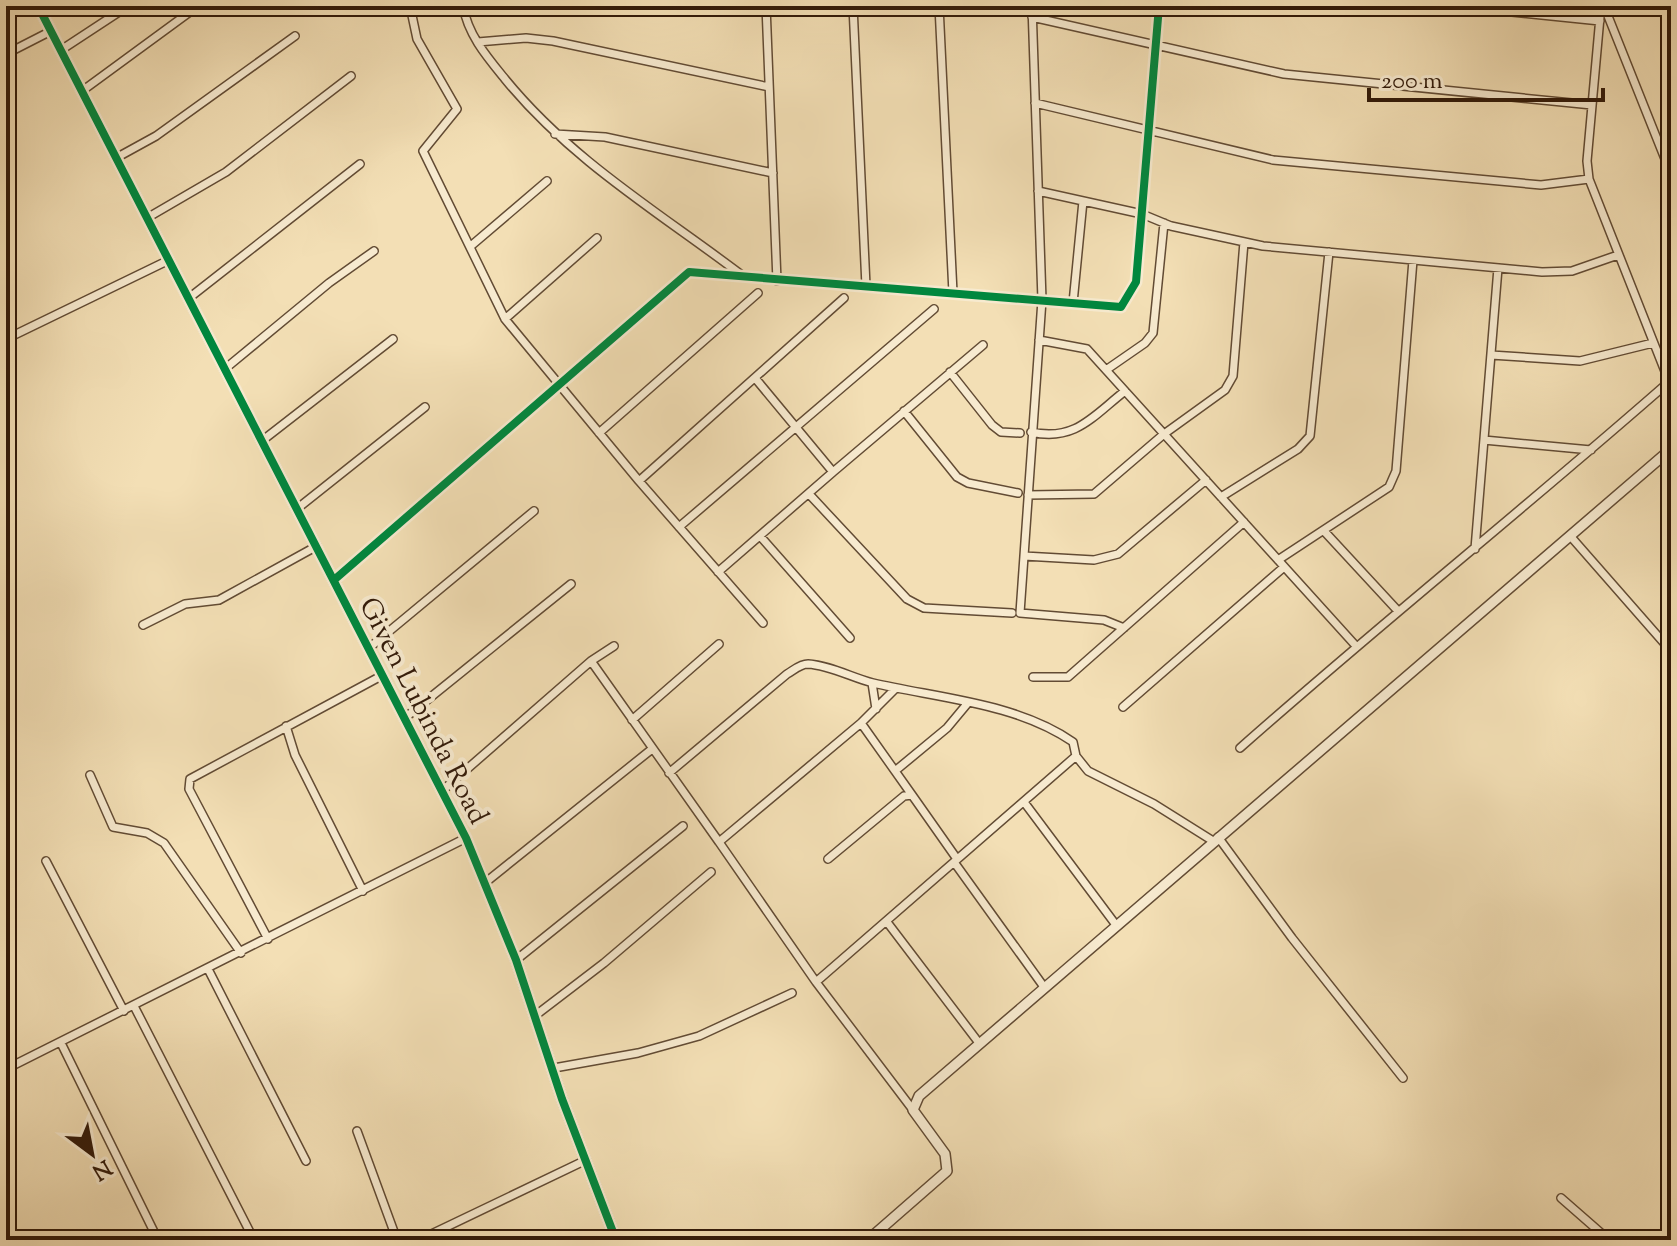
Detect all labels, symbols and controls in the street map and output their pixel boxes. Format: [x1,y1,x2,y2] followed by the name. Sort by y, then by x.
[1369,52,1603,102] scale bar
[1381,65,1443,99] text: 200 m
[348,591,497,832] street label: Given Lubinda Road
[52,1114,132,1194] north arrow
[85,1150,117,1187] text: N

